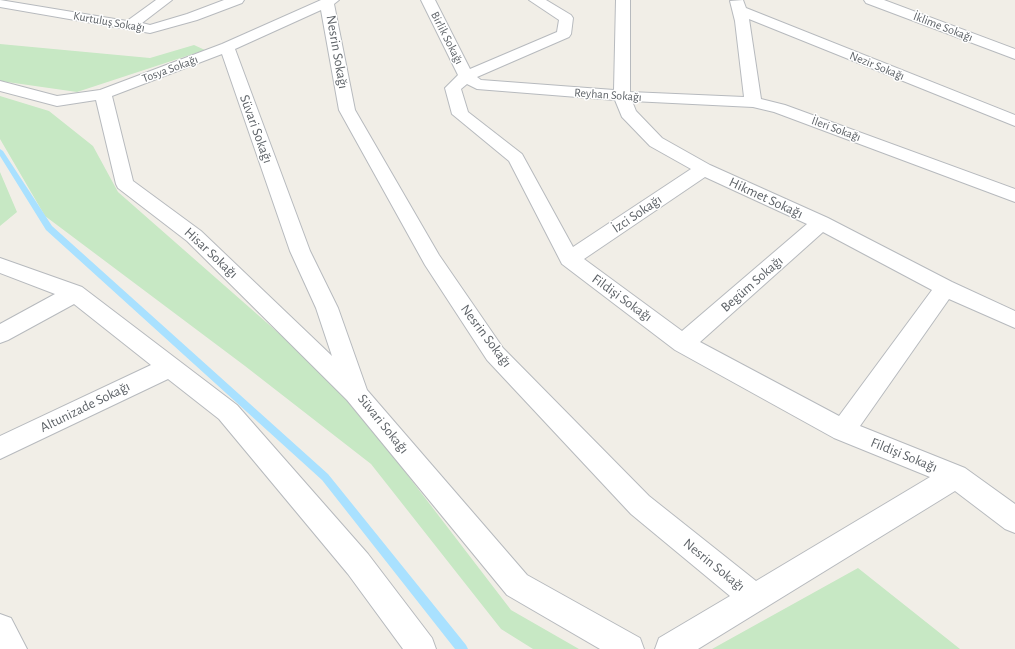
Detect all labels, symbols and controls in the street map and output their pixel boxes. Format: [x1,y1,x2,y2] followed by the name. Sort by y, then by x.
[72,9,146,35] street label: Kurtuluş Sokağı
[428,9,466,67] street label: Birlik Sokağı
[911,9,975,45] street label: İklime Sokağı
[322,14,352,90] street label: Nesrin Sokağı
[847,48,907,84] street label: Nezir Sokağı
[140,52,200,86] street label: Tosya Sokağı
[574,85,642,105] street label: Reyhan Sokağı
[236,92,276,166] street label: Süvari Sokağı
[809,113,863,145] street label: İleri Sokağı
[726,174,806,222] street label: Hikmet Sokağı
[609,191,665,237] street label: İzci Sokağı
[181,224,241,282] street label: Hisar Sokağı
[717,252,787,316] street label: Begüm Sokağı
[589,271,655,325] street label: Fildişi Sokağı
[457,301,515,371] street label: Nesrin Sokağı
[37,378,133,436] street label: Altunizade Sokağı
[354,391,412,457] street label: Süvari Sokağı
[868,434,940,476] street label: Fildişi Sokağı
[680,535,748,595] street label: Nesrin Sokağı

